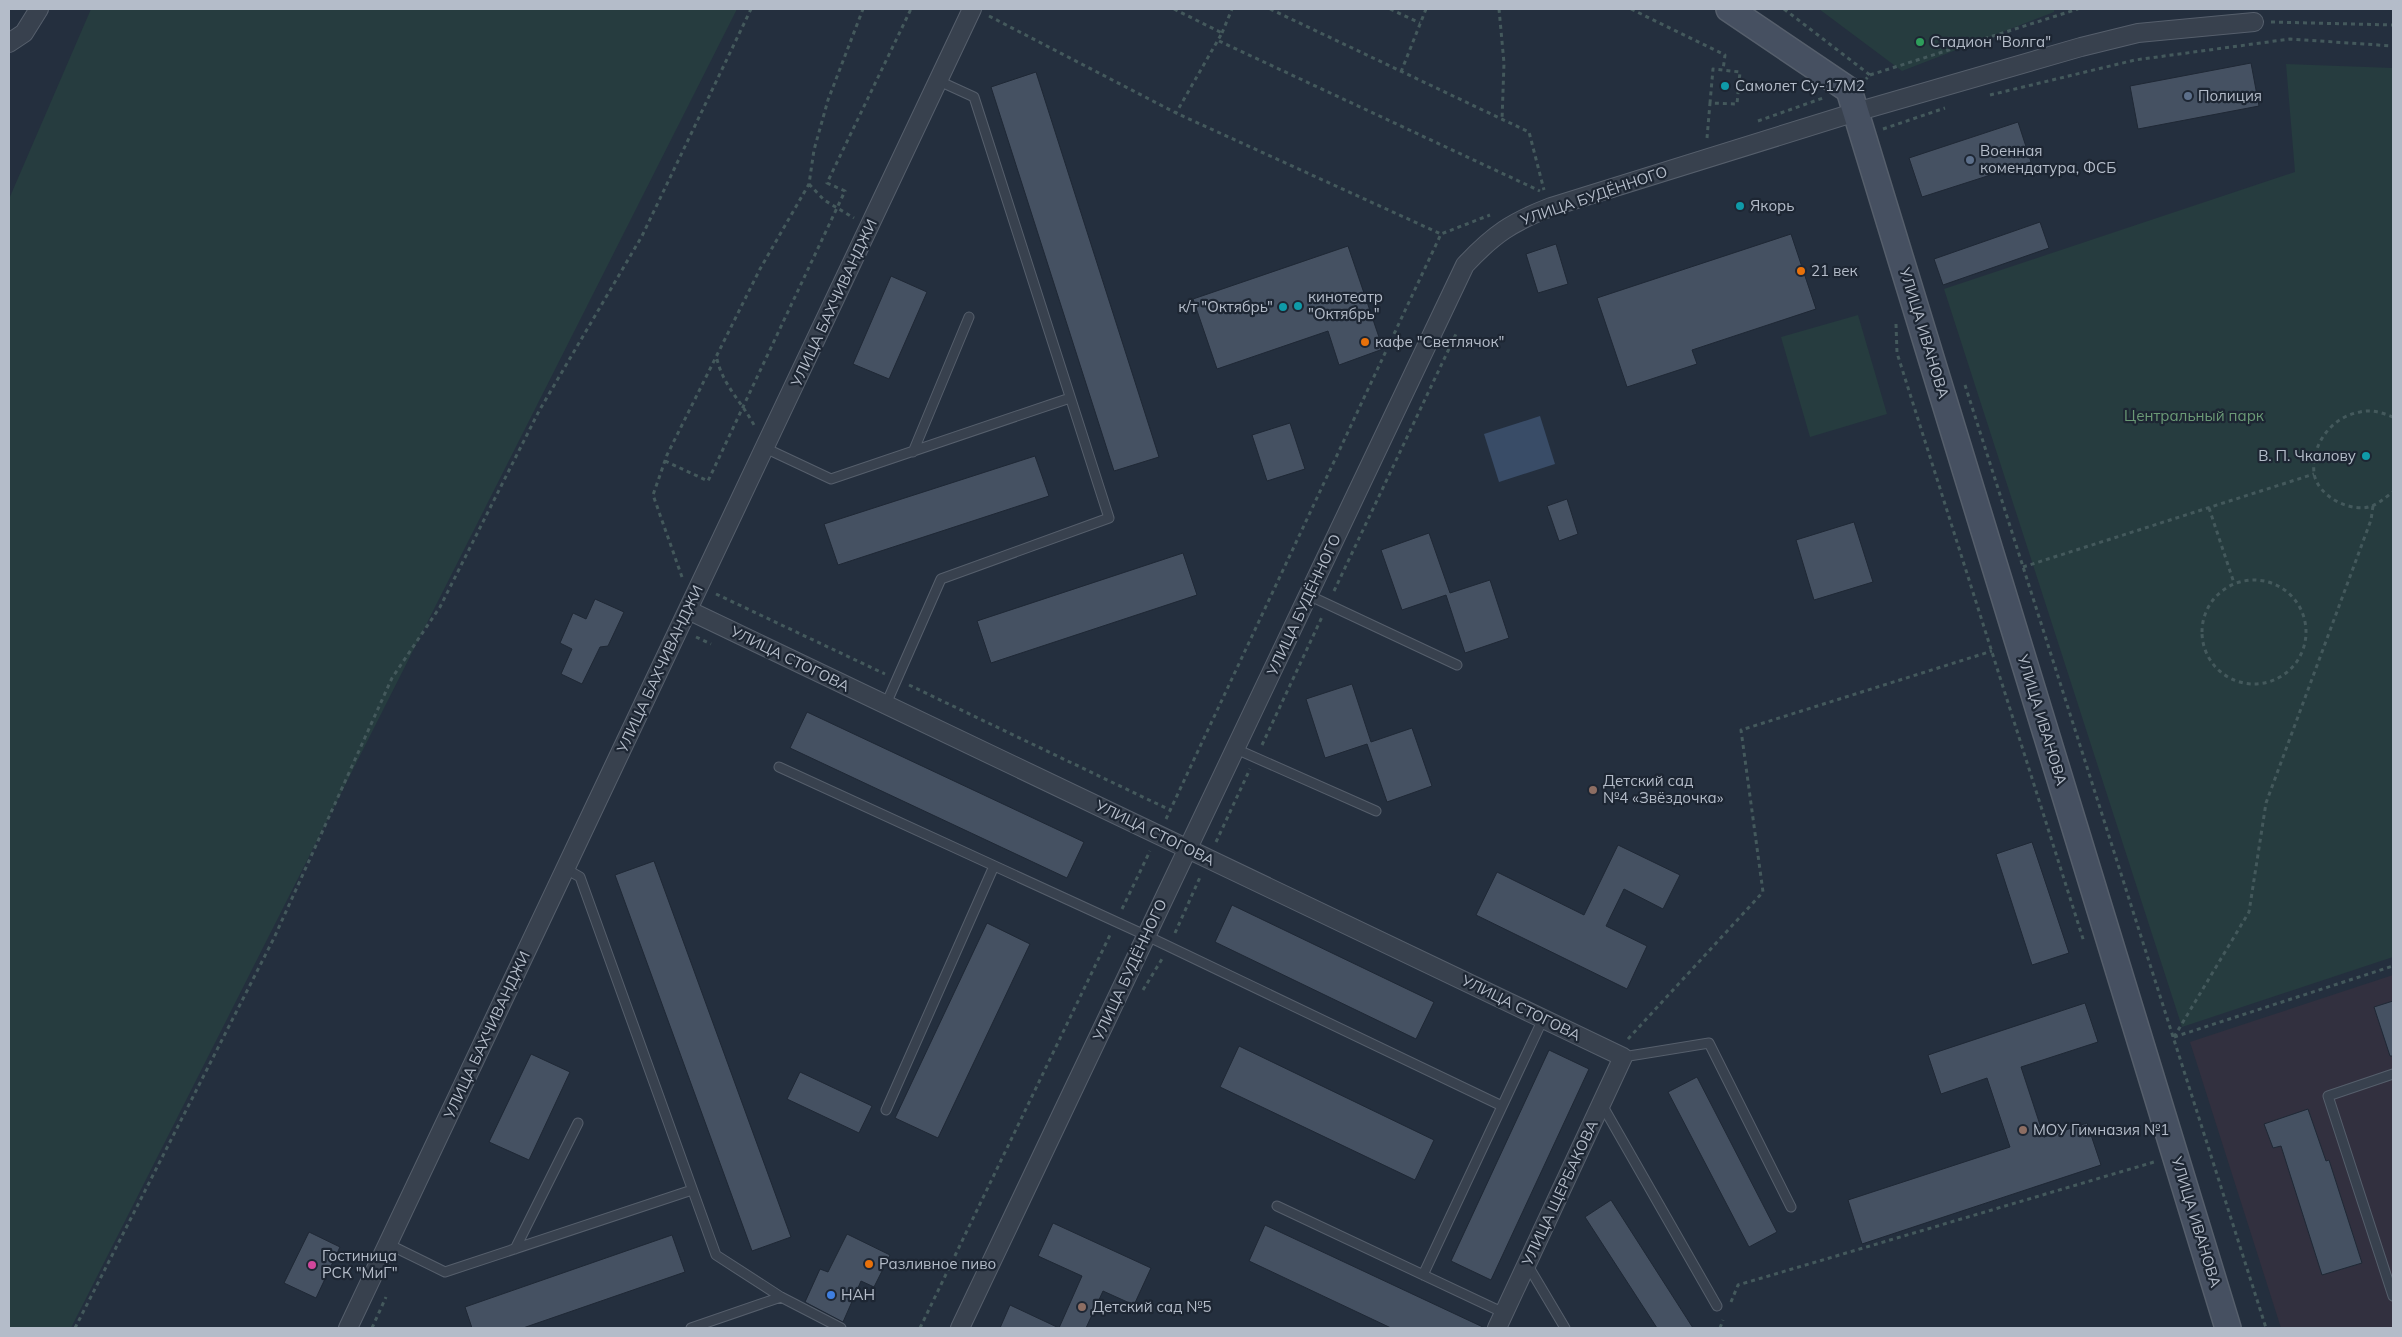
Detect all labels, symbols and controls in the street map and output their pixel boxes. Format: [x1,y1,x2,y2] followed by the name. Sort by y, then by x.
[1930,32,2051,51] place label: Стадион "Волга"
[1914,36,1926,48] marker: Стадион "Волга"
[1735,76,1865,95] place label: Самолет Су-17М2
[1719,80,1731,92] marker: Самолет Су-17М2
[2198,86,2262,105] place label: Полиция
[2182,90,2194,102] marker: Полиция
[1980,141,2116,177] place label: Военная комендатура, ФСБ
[1964,154,1976,166] marker: Военная комендатура, ФСБ
[1517,161,1670,230] street label: УЛИЦА БУДЁННОГО
[1750,196,1795,215] place label: Якорь
[1734,200,1746,212] marker: Якорь
[786,216,881,390] street label: УЛИЦА БАХЧИВАНДЖИ
[1811,261,1859,280] place label: 21 век
[1895,264,1953,401] street label: УЛИЦА ИВАНОВА
[1795,265,1807,277] marker: 21 век
[1308,287,1383,323] place label: кинотеатр "Октябрь"
[1178,297,1273,316] place label: к/т "Октябрь"
[1292,300,1304,312] marker: кинотеатр "Октябрь"
[1277,301,1289,313] marker: к/т "Октябрь"
[1375,332,1504,351] place label: кафе "Светлячок"
[1359,336,1371,348] marker: кафе "Светлячок"
[2124,406,2265,425] park label: Центральный парк
[2258,446,2356,465] place label: В. П. Чкалову
[2360,450,2372,462] marker: В. П. Чкалову
[1262,531,1345,679] street label: УЛИЦА БУДЁННОГО
[612,582,707,756] street label: УЛИЦА БАХЧИВАНДЖИ
[726,621,853,696] street label: УЛИЦА СТОГОВА
[2013,651,2071,788] street label: УЛИЦА ИВАНОВА
[1603,771,1724,807] place label: Детский сад №4 «Звёздочка»
[1587,784,1599,796] marker: Детский сад №4 «Звёздочка»
[1091,795,1218,870] street label: УЛИЦА СТОГОВА
[1088,896,1171,1044] street label: УЛИЦА БУДЁННОГО
[439,948,534,1122] street label: УЛИЦА БАХЧИВАНДЖИ
[1457,970,1584,1045] street label: УЛИЦА СТОГОВА
[1517,1117,1602,1270] street label: УЛИЦА ЩЕРБАКОВА
[2033,1120,2169,1139] place label: МОУ Гимназия №1
[2017,1124,2029,1136] marker: МОУ Гимназия №1
[2167,1153,2225,1290] street label: УЛИЦА ИВАНОВА
[322,1246,398,1282] place label: Гостиница РСК "МиГ"
[879,1254,996,1273] place label: Разливное пиво
[863,1258,875,1270] marker: Разливное пиво
[306,1259,318,1271] marker: Гостиница РСК "МиГ"
[841,1285,875,1304] place label: НАН
[825,1289,837,1301] marker: НАН
[1092,1297,1212,1316] place label: Детский сад №5
[1076,1301,1088,1313] marker: Детский сад №5

